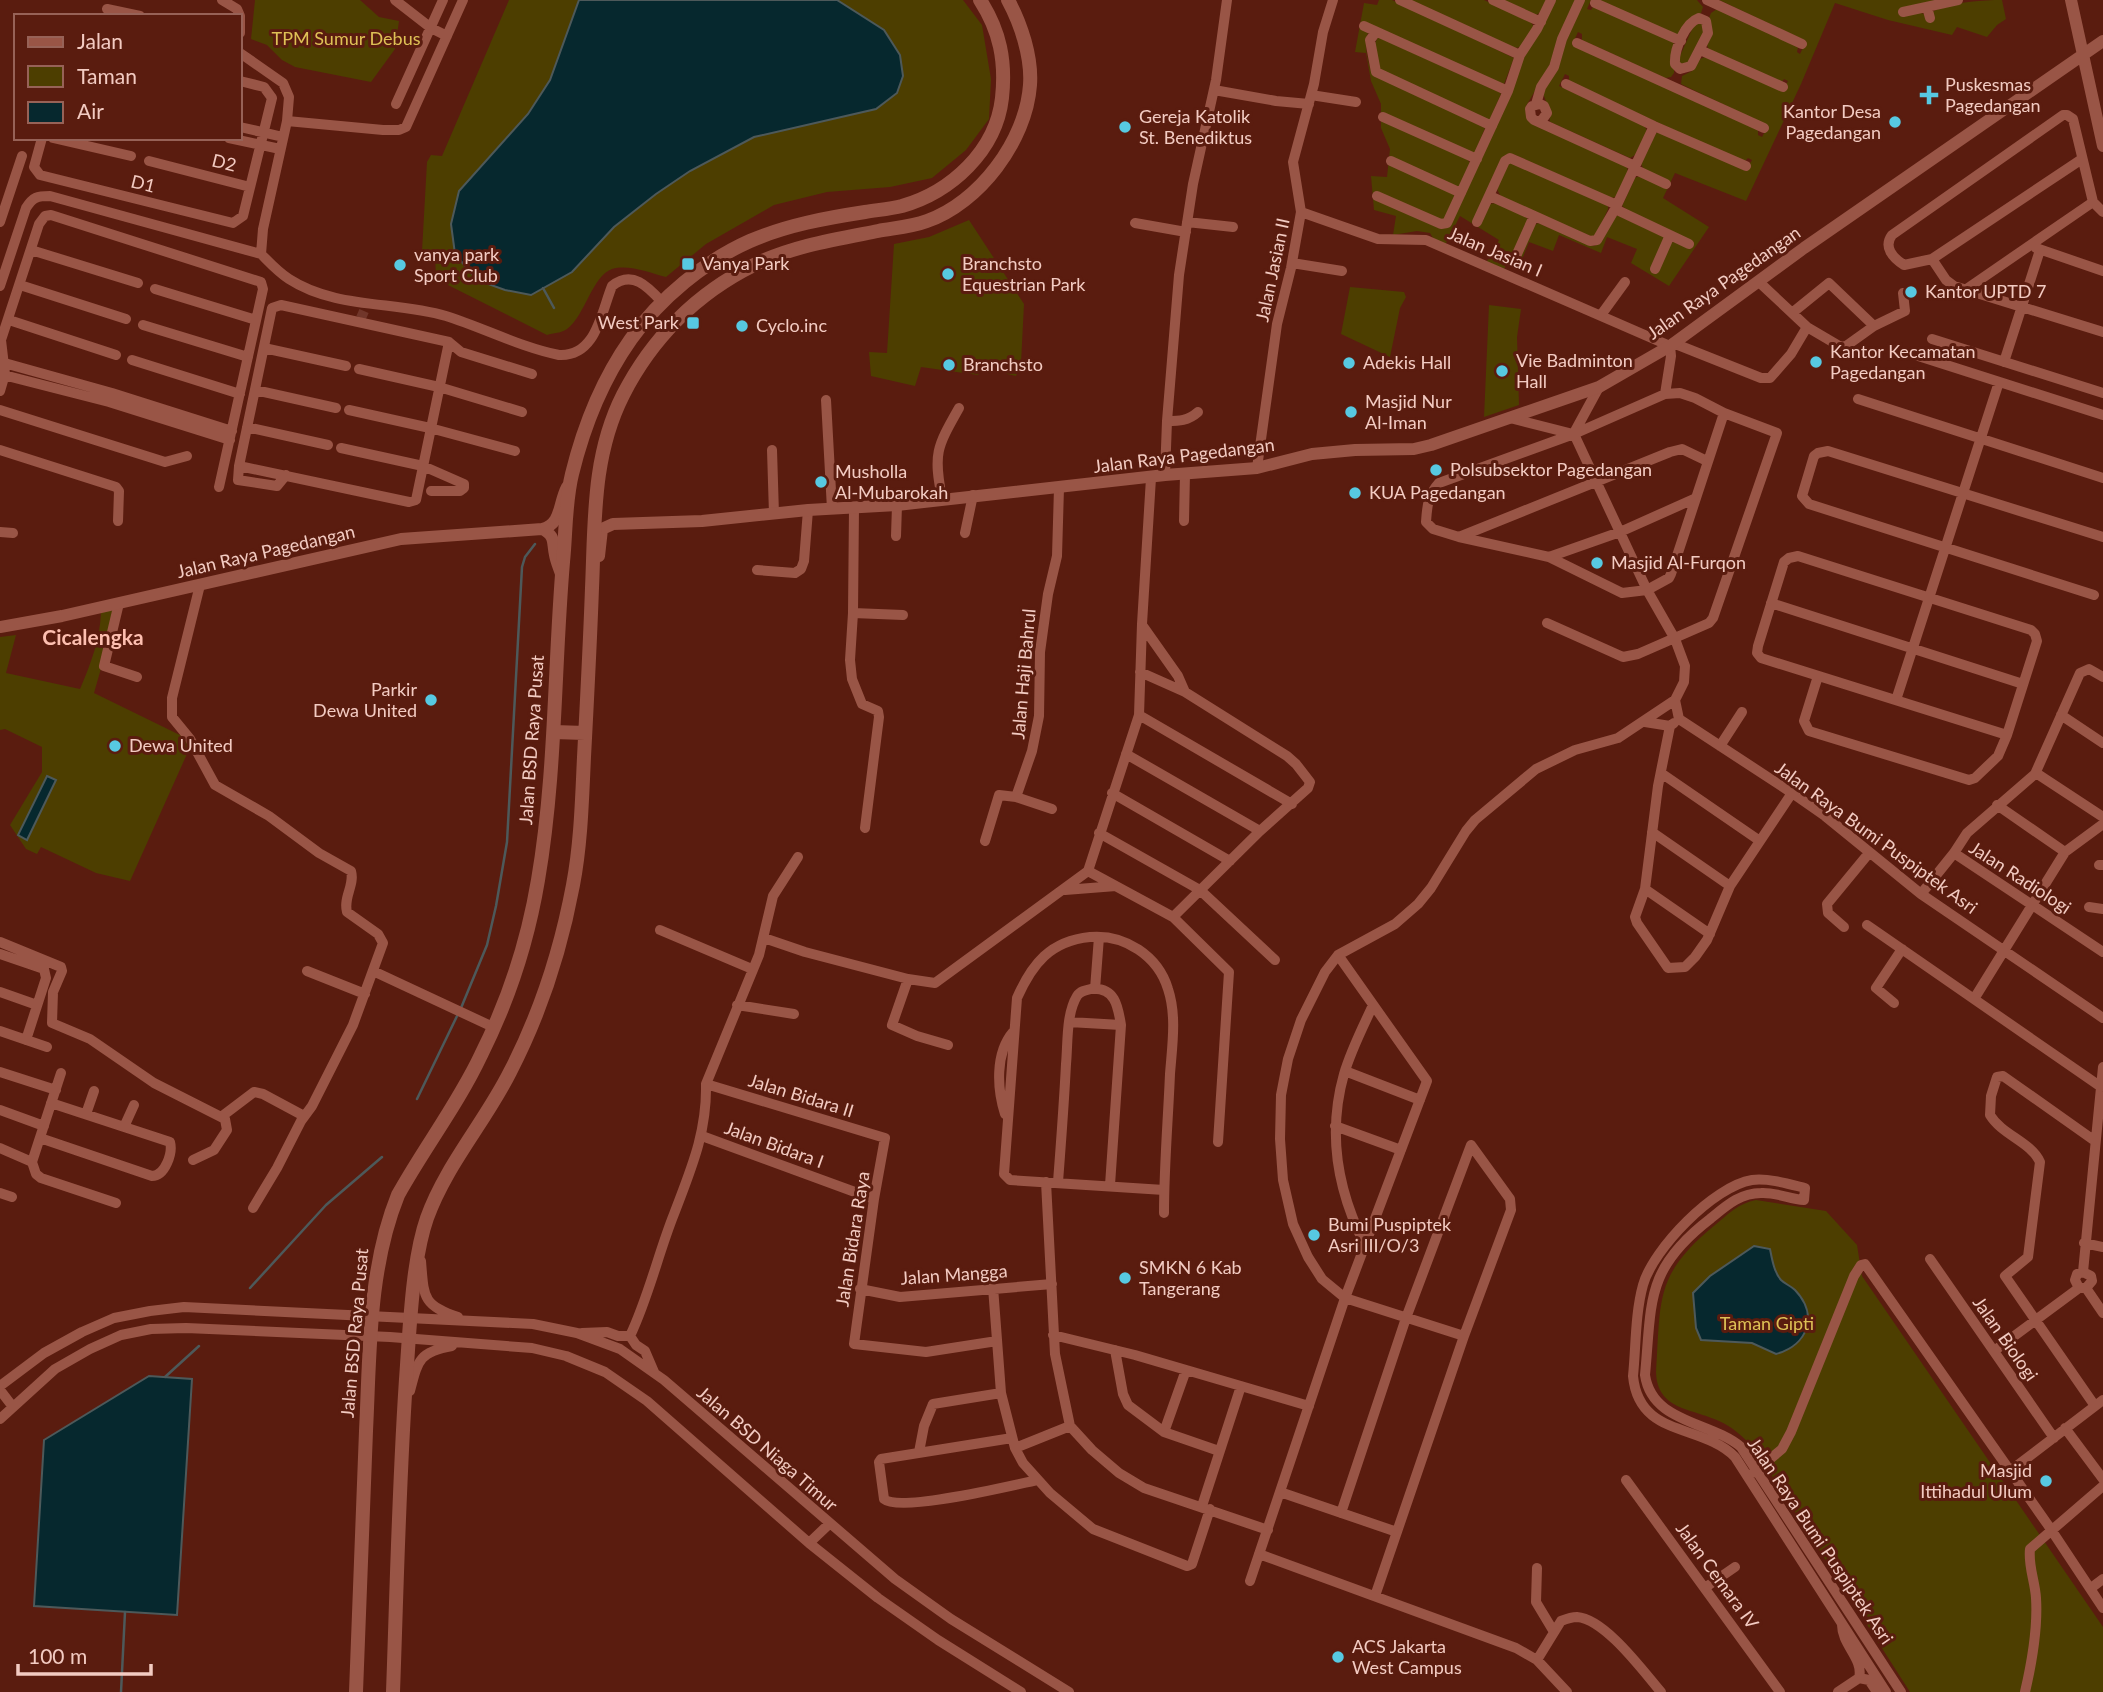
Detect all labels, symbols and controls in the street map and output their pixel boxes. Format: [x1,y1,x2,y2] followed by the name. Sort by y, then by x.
[14,14,242,140] legend
[272,27,421,49] park label: TPM Sumur Debus
[77,28,123,53] text: Jalan
[77,63,137,88] text: Taman
[1945,73,2041,116] place label: Puskesmas Pagedangan
[1919,85,1939,105] marker: Puskesmas Pagedangan
[77,98,104,123] text: Air
[1783,100,1881,143] place label: Kantor Desa Pagedangan
[1139,105,1252,148] place label: Gereja Katolik St. Benediktus
[1887,114,1903,130] marker: Kantor Desa Pagedangan
[1117,119,1133,135] marker: Gereja Katolik St. Benediktus
[210,148,239,176] street label: D2
[129,169,158,197] street label: D1
[1250,216,1294,324] street label: Jalan Jasian II
[1445,221,1546,281] street label: Jalan Jasian I
[1643,221,1804,343] street label: Jalan Raya Pagedangan
[414,243,500,286] place label: vanya park Sport Club
[702,252,790,274] place label: Vanya Park
[962,252,1086,295] place label: Branchsto Equestrian Park
[680,256,696,272] marker: Vanya Park
[392,257,408,273] marker: vanya park Sport Club
[940,266,956,282] marker: Branchsto Equestrian Park
[1925,280,2047,302] place label: Kantor UPTD 7
[1903,284,1919,300] marker: Kantor UPTD 7
[598,311,680,333] place label: West Park
[756,314,827,336] place label: Cyclo.inc
[685,315,701,331] marker: West Park
[734,318,750,334] marker: Cyclo.inc
[1830,340,1976,383] place label: Kantor Kecamatan Pagedangan
[1516,349,1633,392] place label: Vie Badminton Hall
[1363,351,1451,373] place label: Adekis Hall
[963,353,1043,375] place label: Branchsto
[1808,354,1824,370] marker: Kantor Kecamatan Pagedangan
[1341,355,1357,371] marker: Adekis Hall
[941,357,957,373] marker: Branchsto
[1494,363,1510,379] marker: Vie Badminton Hall
[1365,390,1452,433] place label: Masjid Nur Al-Iman
[1343,404,1359,420] marker: Masjid Nur Al-Iman
[1092,433,1276,477] street label: Jalan Raya Pagedangan
[1450,458,1652,480] place label: Polsubsektor Pagedangan
[835,460,948,503] place label: Musholla Al-Mubarokah
[1428,462,1444,478] marker: Polsubsektor Pagedangan
[813,474,829,490] marker: Musholla Al-Mubarokah
[1369,481,1506,503] place label: KUA Pagedangan
[1347,485,1363,501] marker: KUA Pagedangan
[175,520,357,582] street label: Jalan Raya Pagedangan
[1611,551,1746,573] place label: Masjid Al-Furqon
[1589,555,1605,571] marker: Masjid Al-Furqon
[1006,608,1040,740] street label: Jalan Haji Bahrul
[42,624,144,649] district label: Cicalengka
[514,654,548,826] street label: Jalan BSD Raya Pusat
[313,678,417,721] place label: Parkir Dewa United
[423,692,439,708] marker: Parkir Dewa United
[129,734,233,756] place label: Dewa United
[107,738,123,754] marker: Dewa United
[1771,756,1982,918] street label: Jalan Raya Bumi Puspiptek Asri
[1966,836,2076,918] street label: Jalan Radiologi
[746,1069,857,1121] street label: Jalan Bidara II
[722,1116,827,1172] street label: Jalan Bidara I
[830,1170,874,1308] street label: Jalan Bidara Raya
[1328,1213,1452,1256] place label: Bumi Puspiptek Asri III/O/3
[1306,1227,1322,1243] marker: Bumi Puspiptek Asri III/O/3
[336,1247,372,1419] street label: Jalan BSD Raya Pusat
[1139,1256,1242,1299] place label: SMKN 6 Kab Tangerang
[900,1259,1008,1289] street label: Jalan Mangga
[1117,1270,1133,1286] marker: SMKN 6 Kab Tangerang
[1969,1292,2043,1385] street label: Jalan Biologi
[1720,1312,1814,1334] park label: Taman Gipti
[693,1381,843,1516] street label: Jalan BSD Niaga Timur
[1743,1433,1898,1648] street label: Jalan Raya Bumi Puspiptek Asri
[1920,1459,2032,1502] place label: Masjid Ittihadul Ulum
[2038,1473,2054,1489] marker: Masjid Ittihadul Ulum
[1672,1518,1764,1634] street label: Jalan Cemara IV
[18,1632,150,1676] scale bar
[1352,1635,1462,1678] place label: ACS Jakarta West Campus
[28,1643,87,1668] text: 100 m
[1330,1649,1346,1665] marker: ACS Jakarta West Campus

